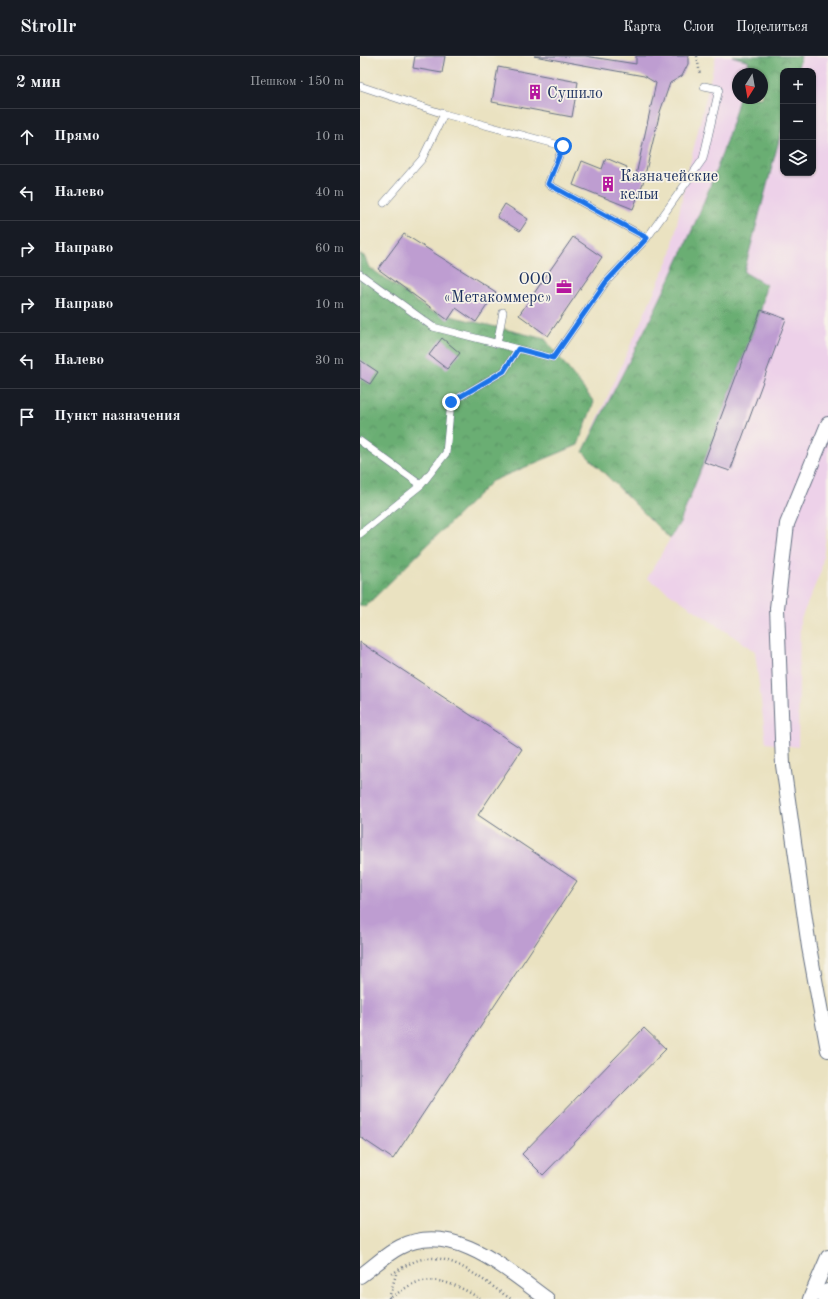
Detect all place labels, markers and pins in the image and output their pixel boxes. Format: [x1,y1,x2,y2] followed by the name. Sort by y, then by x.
[526,83,544,101] building icon: Сушило
[547,86,603,102] place label: Сушило
[620,169,718,203] place label: Казначейские кельи
[599,175,617,193] building icon: Казначейские кельи
[443,272,552,306] place label: ООО «Метакоммерс»
[555,278,573,296] office icon: ООО «Метакоммерс»

